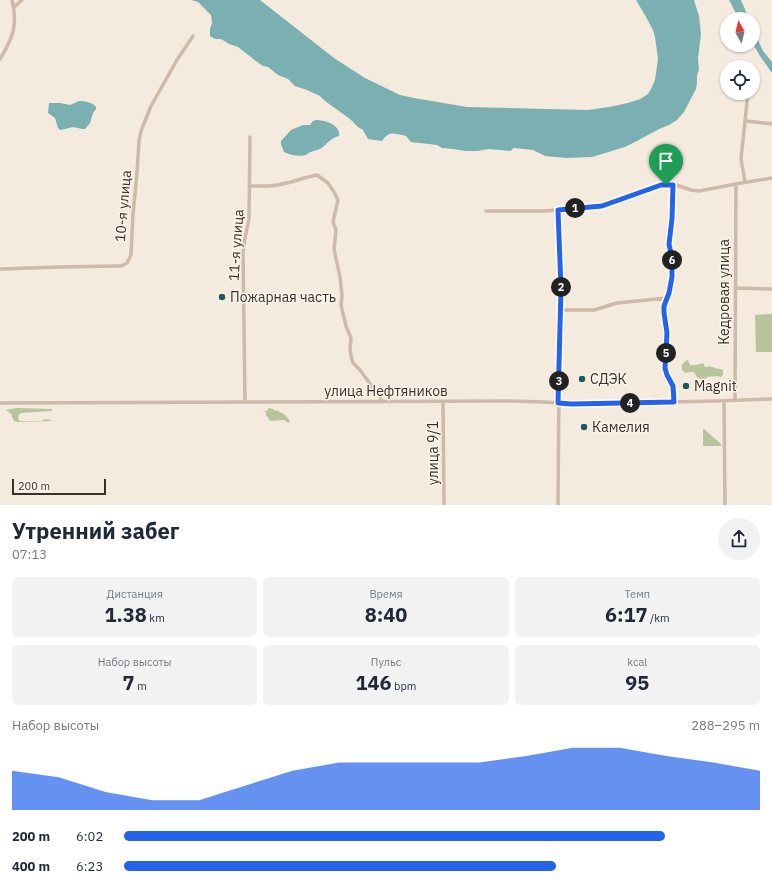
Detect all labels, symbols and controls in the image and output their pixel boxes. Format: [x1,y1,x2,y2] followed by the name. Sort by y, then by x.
[720,12,760,52] north arrow
[720,12,760,100] map controls
[720,60,760,100] button: locate
[649,144,683,185] pin
[655,150,677,172] icon: arrive
[111,169,135,243] street label: 10-я улица
[565,198,585,218] pin: 1
[572,201,578,215] text: 1
[225,208,248,282] street label: 11-я улица
[715,239,733,345] street label: Кедровая улица
[662,250,682,270] pin: 6
[669,253,675,267] text: 6
[551,277,571,297] pin: 2
[558,280,564,294] text: 2
[230,288,336,306] place label: Пожарная часть
[217,292,227,302] marker: Пожарная часть
[656,343,676,363] pin: 5
[663,346,669,360] text: 5
[590,370,627,388] place label: СДЭК
[549,371,569,391] pin: 3
[556,374,562,388] text: 3
[577,374,587,384] marker: СДЭК
[694,377,737,395] place label: Magnit
[681,381,691,391] marker: Magnit
[324,382,448,400] street label: улица Нефтяников
[620,393,640,413] pin: 4
[627,396,633,410] text: 4
[592,418,650,436] place label: Камелия
[424,421,442,485] street label: улица 9/1
[579,422,589,432] marker: Камелия
[12,477,106,496] scale bar
[18,479,50,493] text: 200 m
[12,516,180,545] text: Утренний забег
[718,518,760,560] button: share
[12,546,47,563] text: 07:13
[106,587,163,601] text: Дистанция
[369,587,403,601] text: Время
[625,587,650,601] text: Темп
[105,601,147,628] text: 1.38
[365,601,407,628] text: 8:40
[605,601,648,628] text: 6:17
[147,611,165,625] text: km
[648,611,670,625] text: /km
[98,655,172,669] text: Набор высоты
[371,655,401,669] text: Пульс
[627,655,647,669] text: kcal
[123,669,135,696] text: 7
[356,669,392,696] text: 146
[625,669,649,696] text: 95
[135,679,147,693] text: m
[392,679,416,693] text: bpm
[12,717,99,734] text: Набор высоты
[691,717,760,734] text: 288–295 m
[12,828,50,845] text: 200 m
[76,828,103,845] text: 6:02
[12,858,50,875] text: 400 m
[76,858,103,875] text: 6:23

